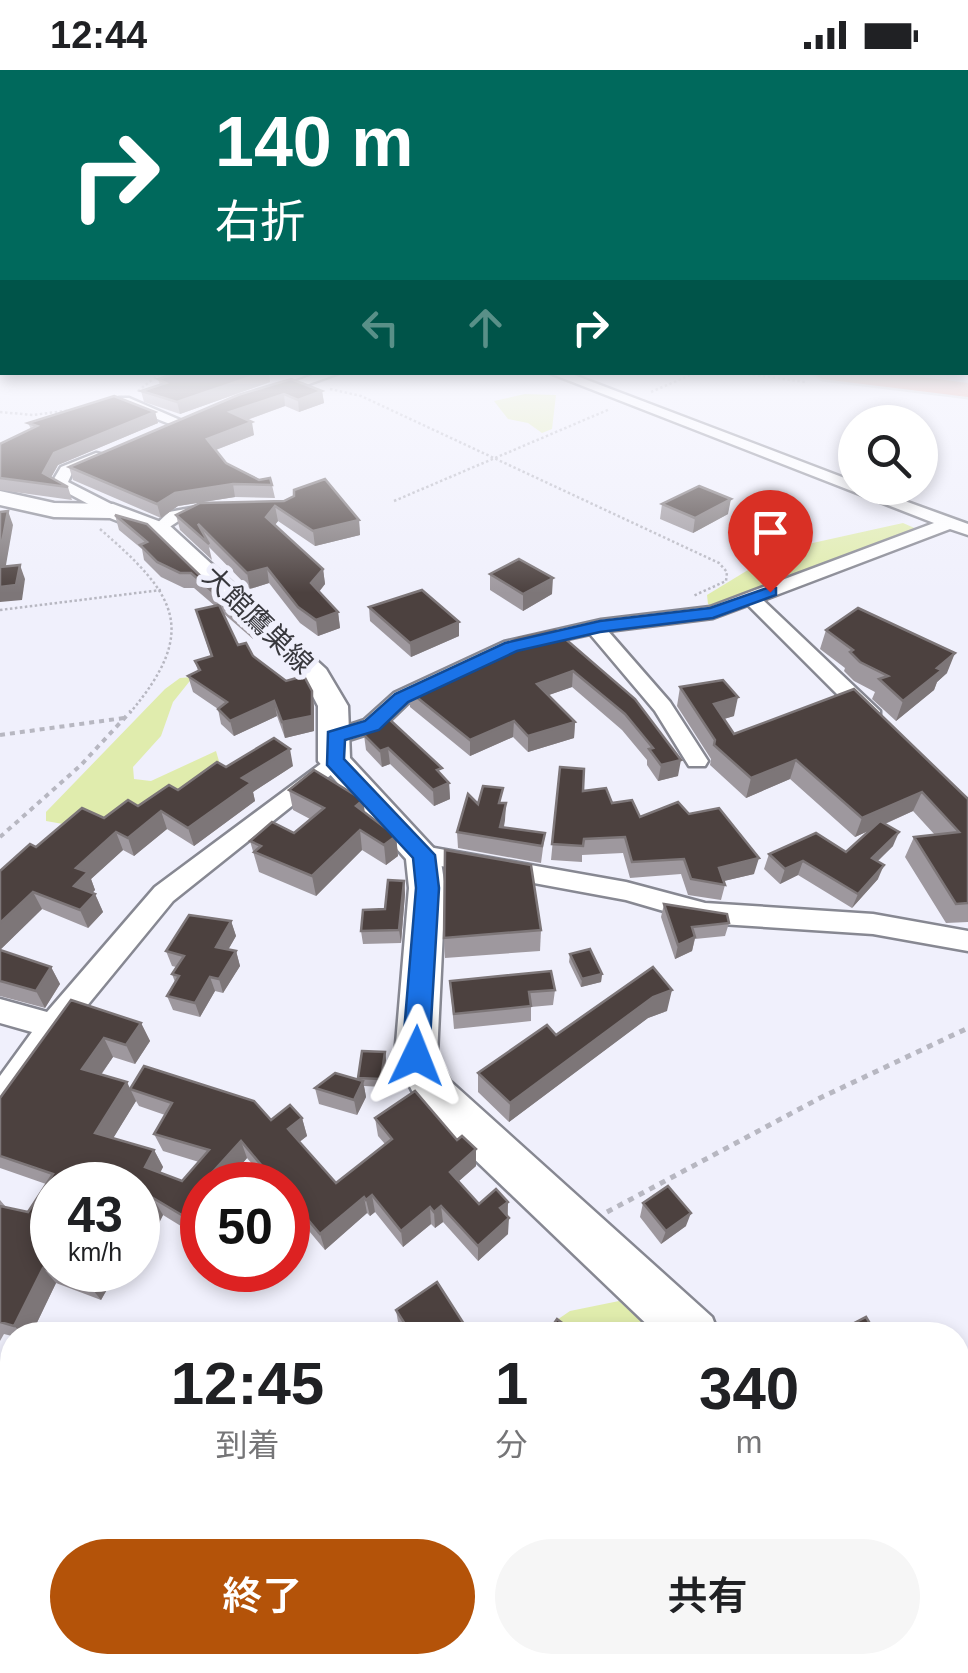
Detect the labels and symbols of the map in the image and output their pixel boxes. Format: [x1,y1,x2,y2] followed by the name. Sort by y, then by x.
[728,490,813,593] pin
[197,560,319,680] street label: 大館鷹巣線
[364,1004,468,1108] position arrow
[180,1162,310,1292] speed limit sign: 50

